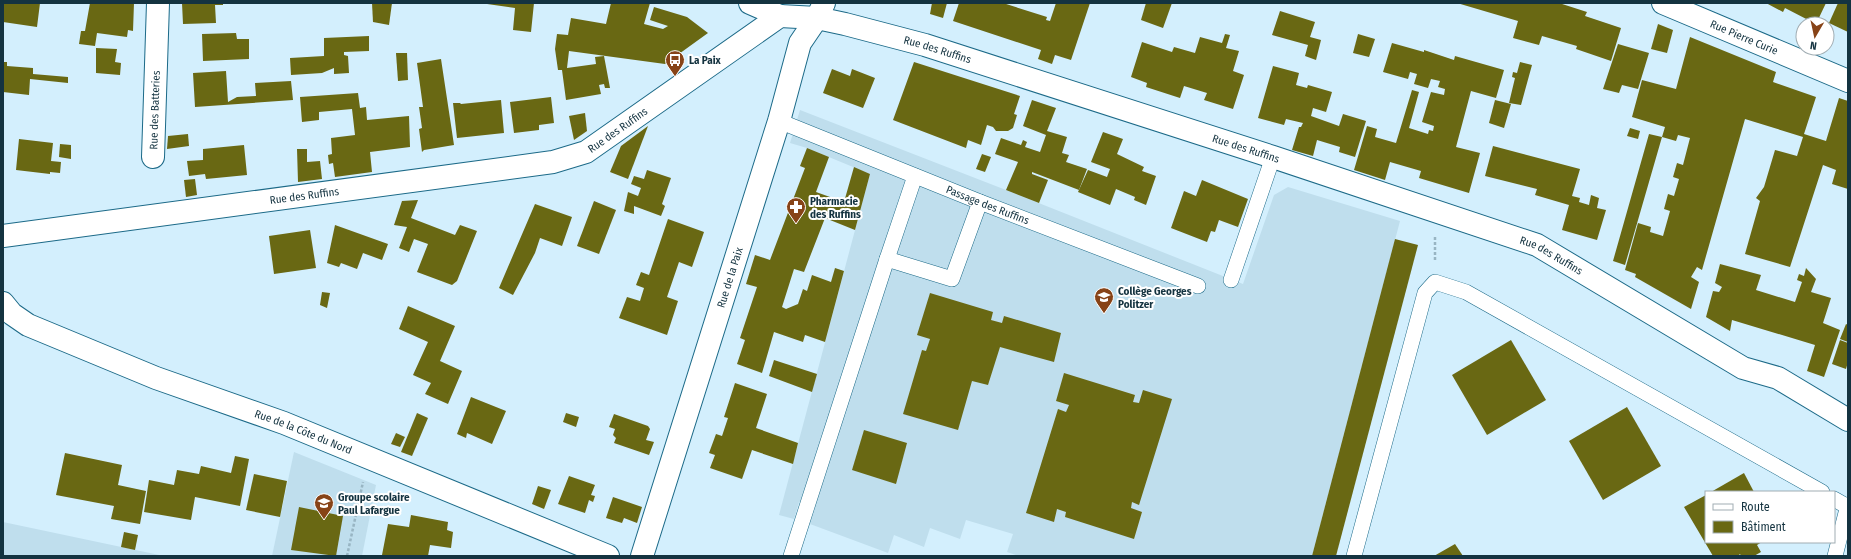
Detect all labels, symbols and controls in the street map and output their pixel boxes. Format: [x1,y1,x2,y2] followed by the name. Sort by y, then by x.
[1795,16,1835,56] north arrow
[1708,17,1780,57] street label: Rue Pierre Curie
[902,33,973,66] street label: Rue des Ruffins
[1809,38,1818,52] text: N
[664,49,686,77] bus stop icon: La Paix
[689,54,722,67] place label: La Paix
[147,70,162,150] street label: Rue des Batteries
[585,104,650,155] street label: Rue des Ruffins
[1211,131,1282,165] street label: Rue des Ruffins
[944,183,1031,227] street label: Passage des Ruffins
[269,184,340,207] street label: Rue des Ruffins
[810,195,861,221] place label: Pharmacie des Ruffins
[785,196,807,224] pharmacy icon: Pharmacie des Ruffins
[1518,233,1586,278] street label: Rue des Ruffins
[714,245,745,309] street label: Rue de la Paix
[1118,285,1192,311] place label: Collège Georges Politzer
[1093,286,1115,314] school or university icon: Collège Georges Politzer
[253,407,354,457] street label: Rue de la Côte du Nord
[338,491,410,517] place label: Groupe scolaire Paul Lafargue
[1705,491,1835,543] legend
[313,492,335,520] school or university icon: Groupe scolaire Paul Lafargue
[1741,500,1770,514] text: Route
[1741,520,1786,534] text: Bâtiment

